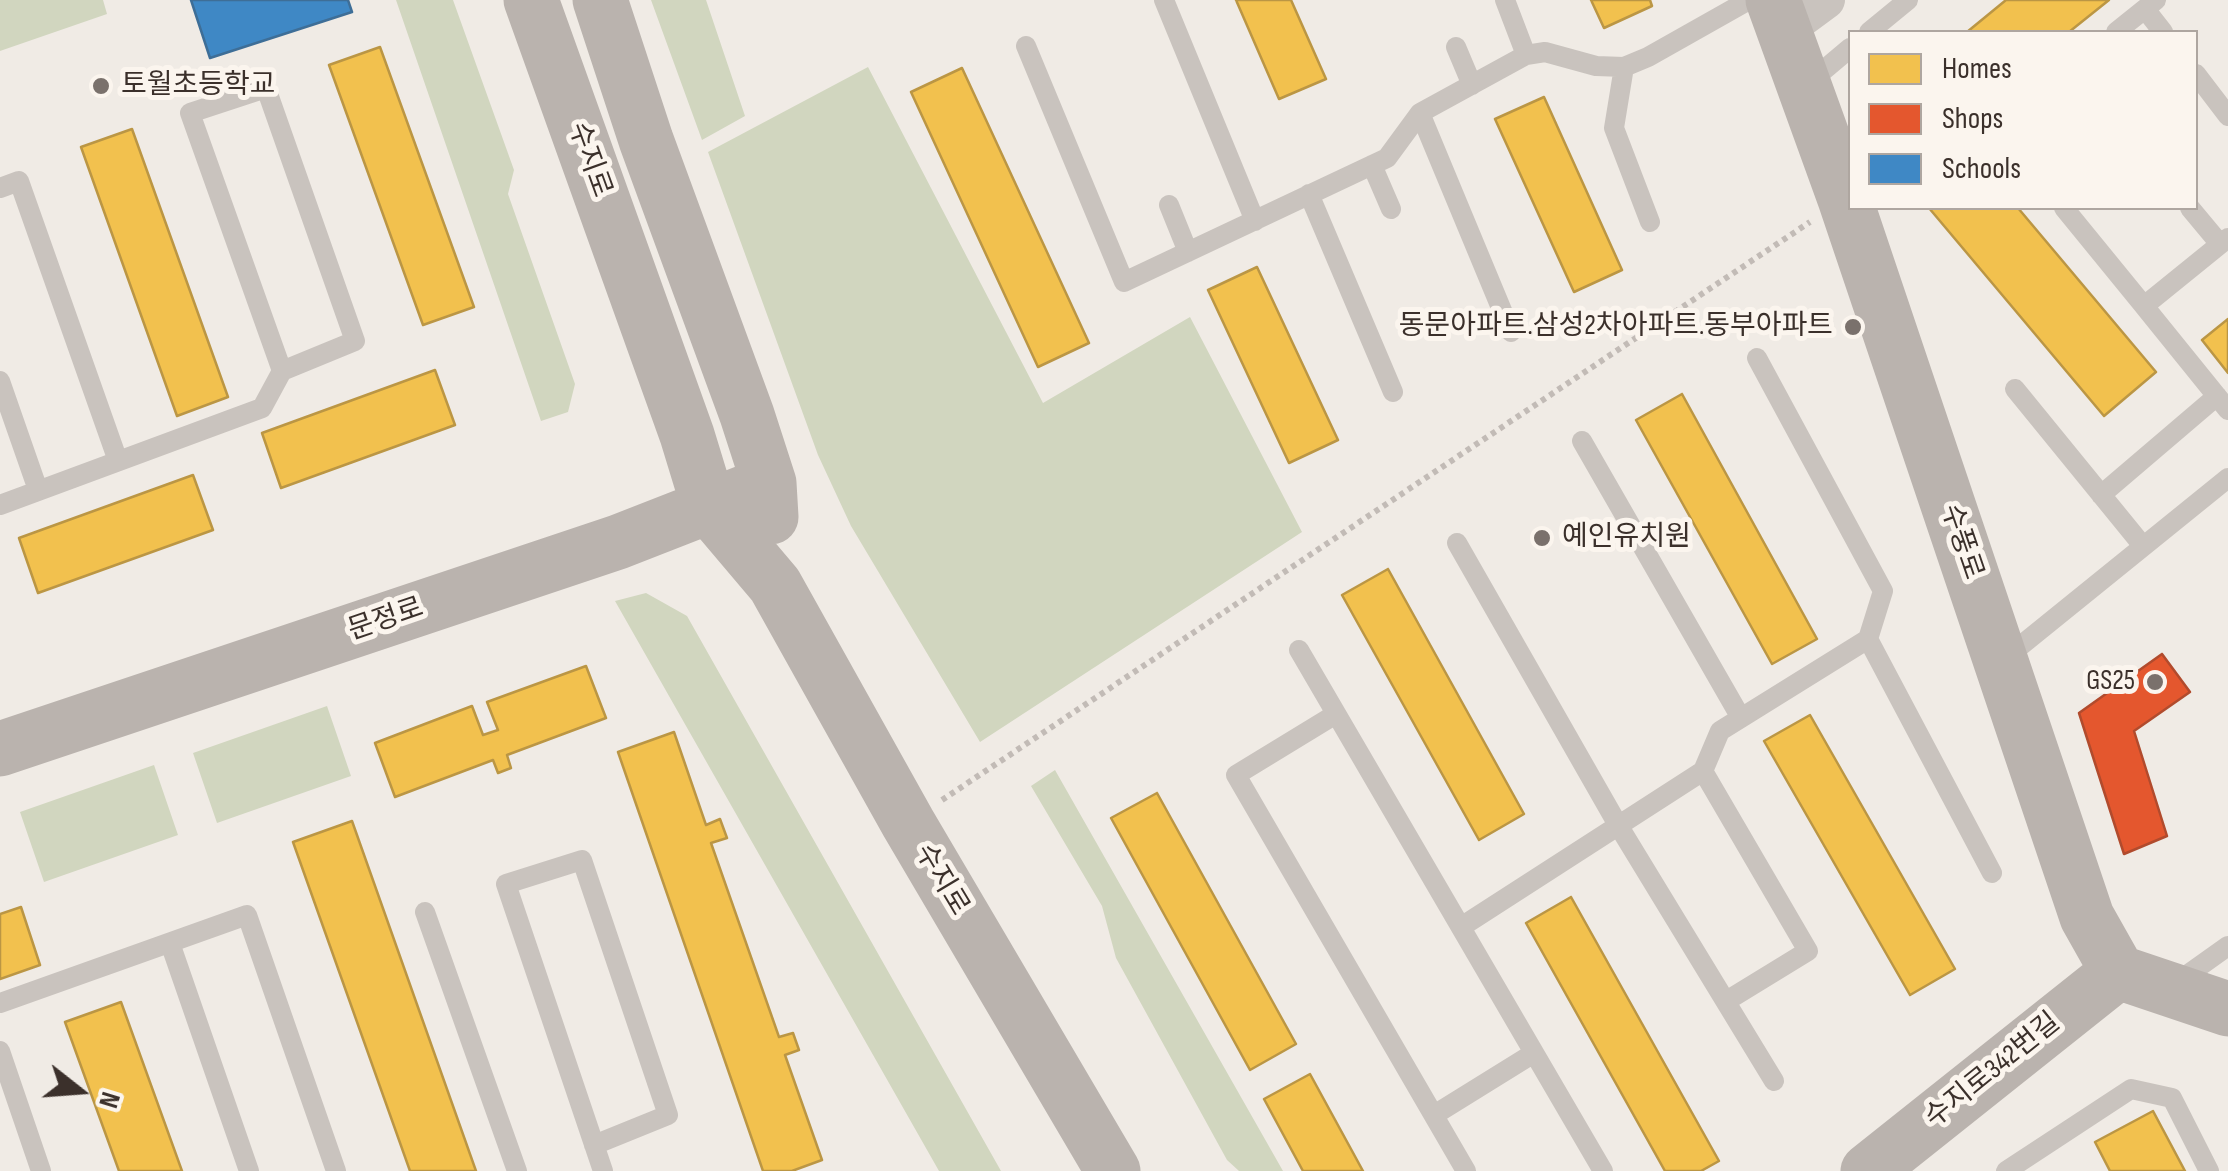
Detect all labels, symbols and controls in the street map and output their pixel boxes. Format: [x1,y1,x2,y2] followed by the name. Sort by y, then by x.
[1848,30,2198,210] legend
[1942,51,2012,87] text: Homes
[121,69,276,103] place label: 토월초등학교
[90,75,112,97] marker: 토월초등학교
[1942,101,2003,137] text: Shops
[560,118,618,202] street label: 수지로
[1942,151,2021,187] text: Schools
[1399,310,1833,344] place label: 동문아파트.삼성2차아파트.동부아파트
[1842,316,1864,338] marker: 동문아파트.삼성2차아파트.동부아파트
[1933,500,1989,584] street label: 수풍로
[1562,521,1691,555] place label: 예인유치원
[1531,527,1553,549] marker: 예인유치원
[344,592,428,648] street label: 문정로
[2086,665,2135,699] place label: GS25
[2144,671,2166,693] marker: GS25
[907,838,975,922] street label: 수지로
[1919,1006,2067,1136] street label: 수지로342번길
[30,1041,130,1141] north arrow
[91,1088,127,1112] text: N

